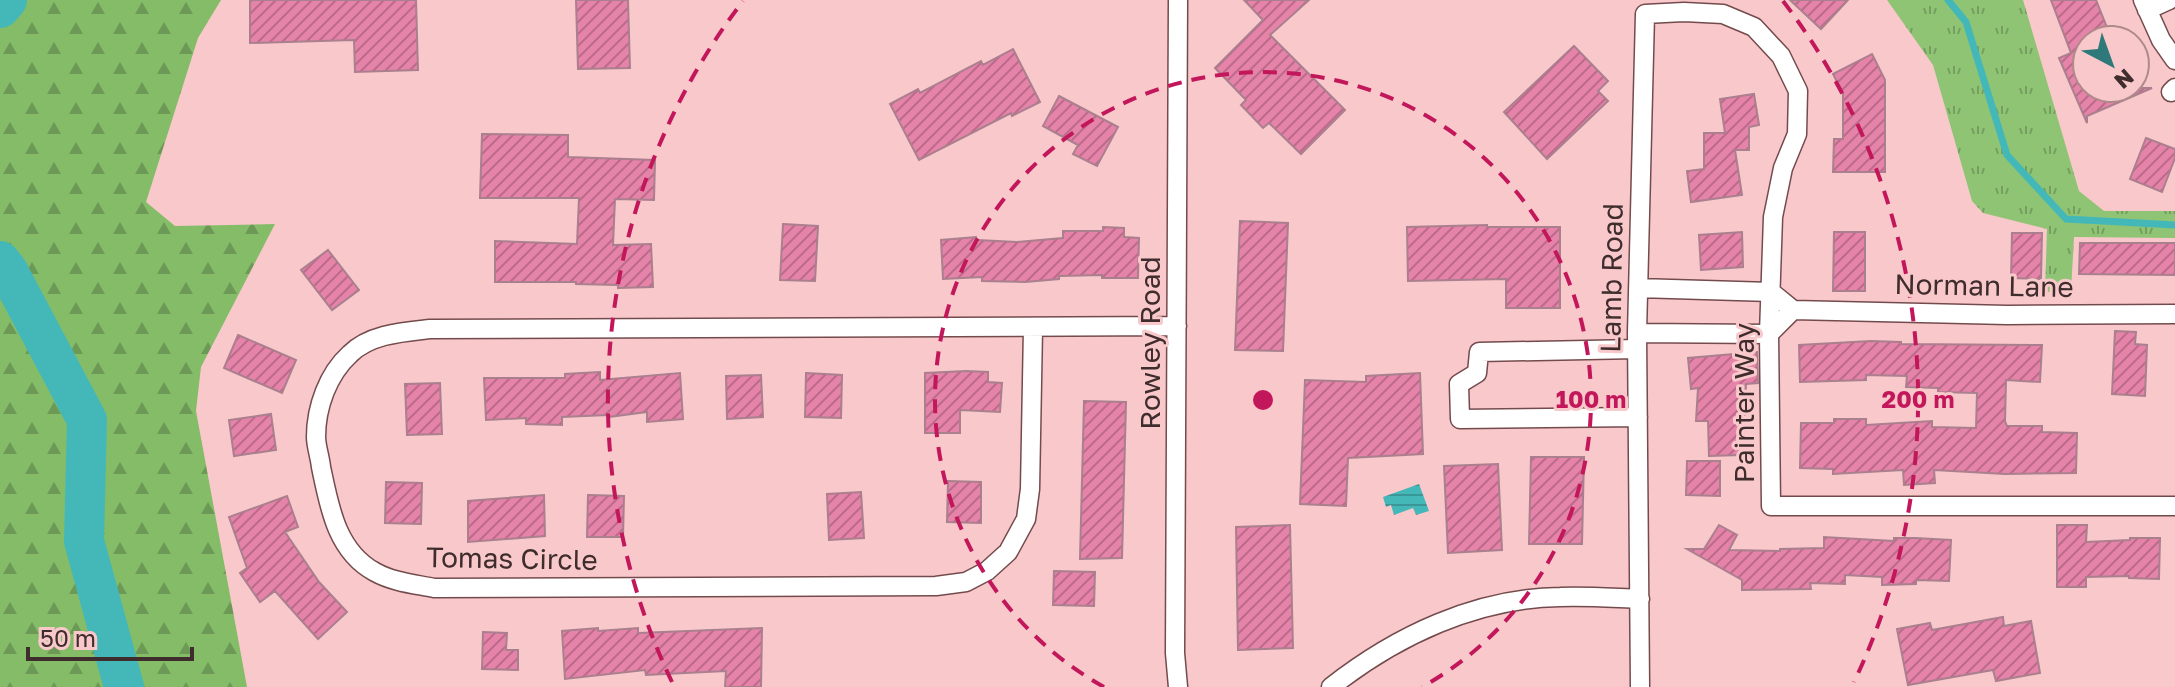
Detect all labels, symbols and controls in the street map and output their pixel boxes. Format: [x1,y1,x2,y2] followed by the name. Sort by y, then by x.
[2071,24,2151,104] north arrow
[2109,64,2140,95] text: N
[1593,203,1629,353] street label: Lamb Road
[1133,256,1166,430] street label: Rowley Road
[1894,267,2074,303] street label: Norman Lane
[1727,322,1760,483] street label: Painter Way
[1556,384,1626,413] text: 100 m
[1882,384,1954,413] text: 200 m
[1249,386,1277,414] centre of rings
[426,540,598,576] street label: Tomas Circle
[28,611,192,661] scale bar
[40,623,96,652] text: 50 m

